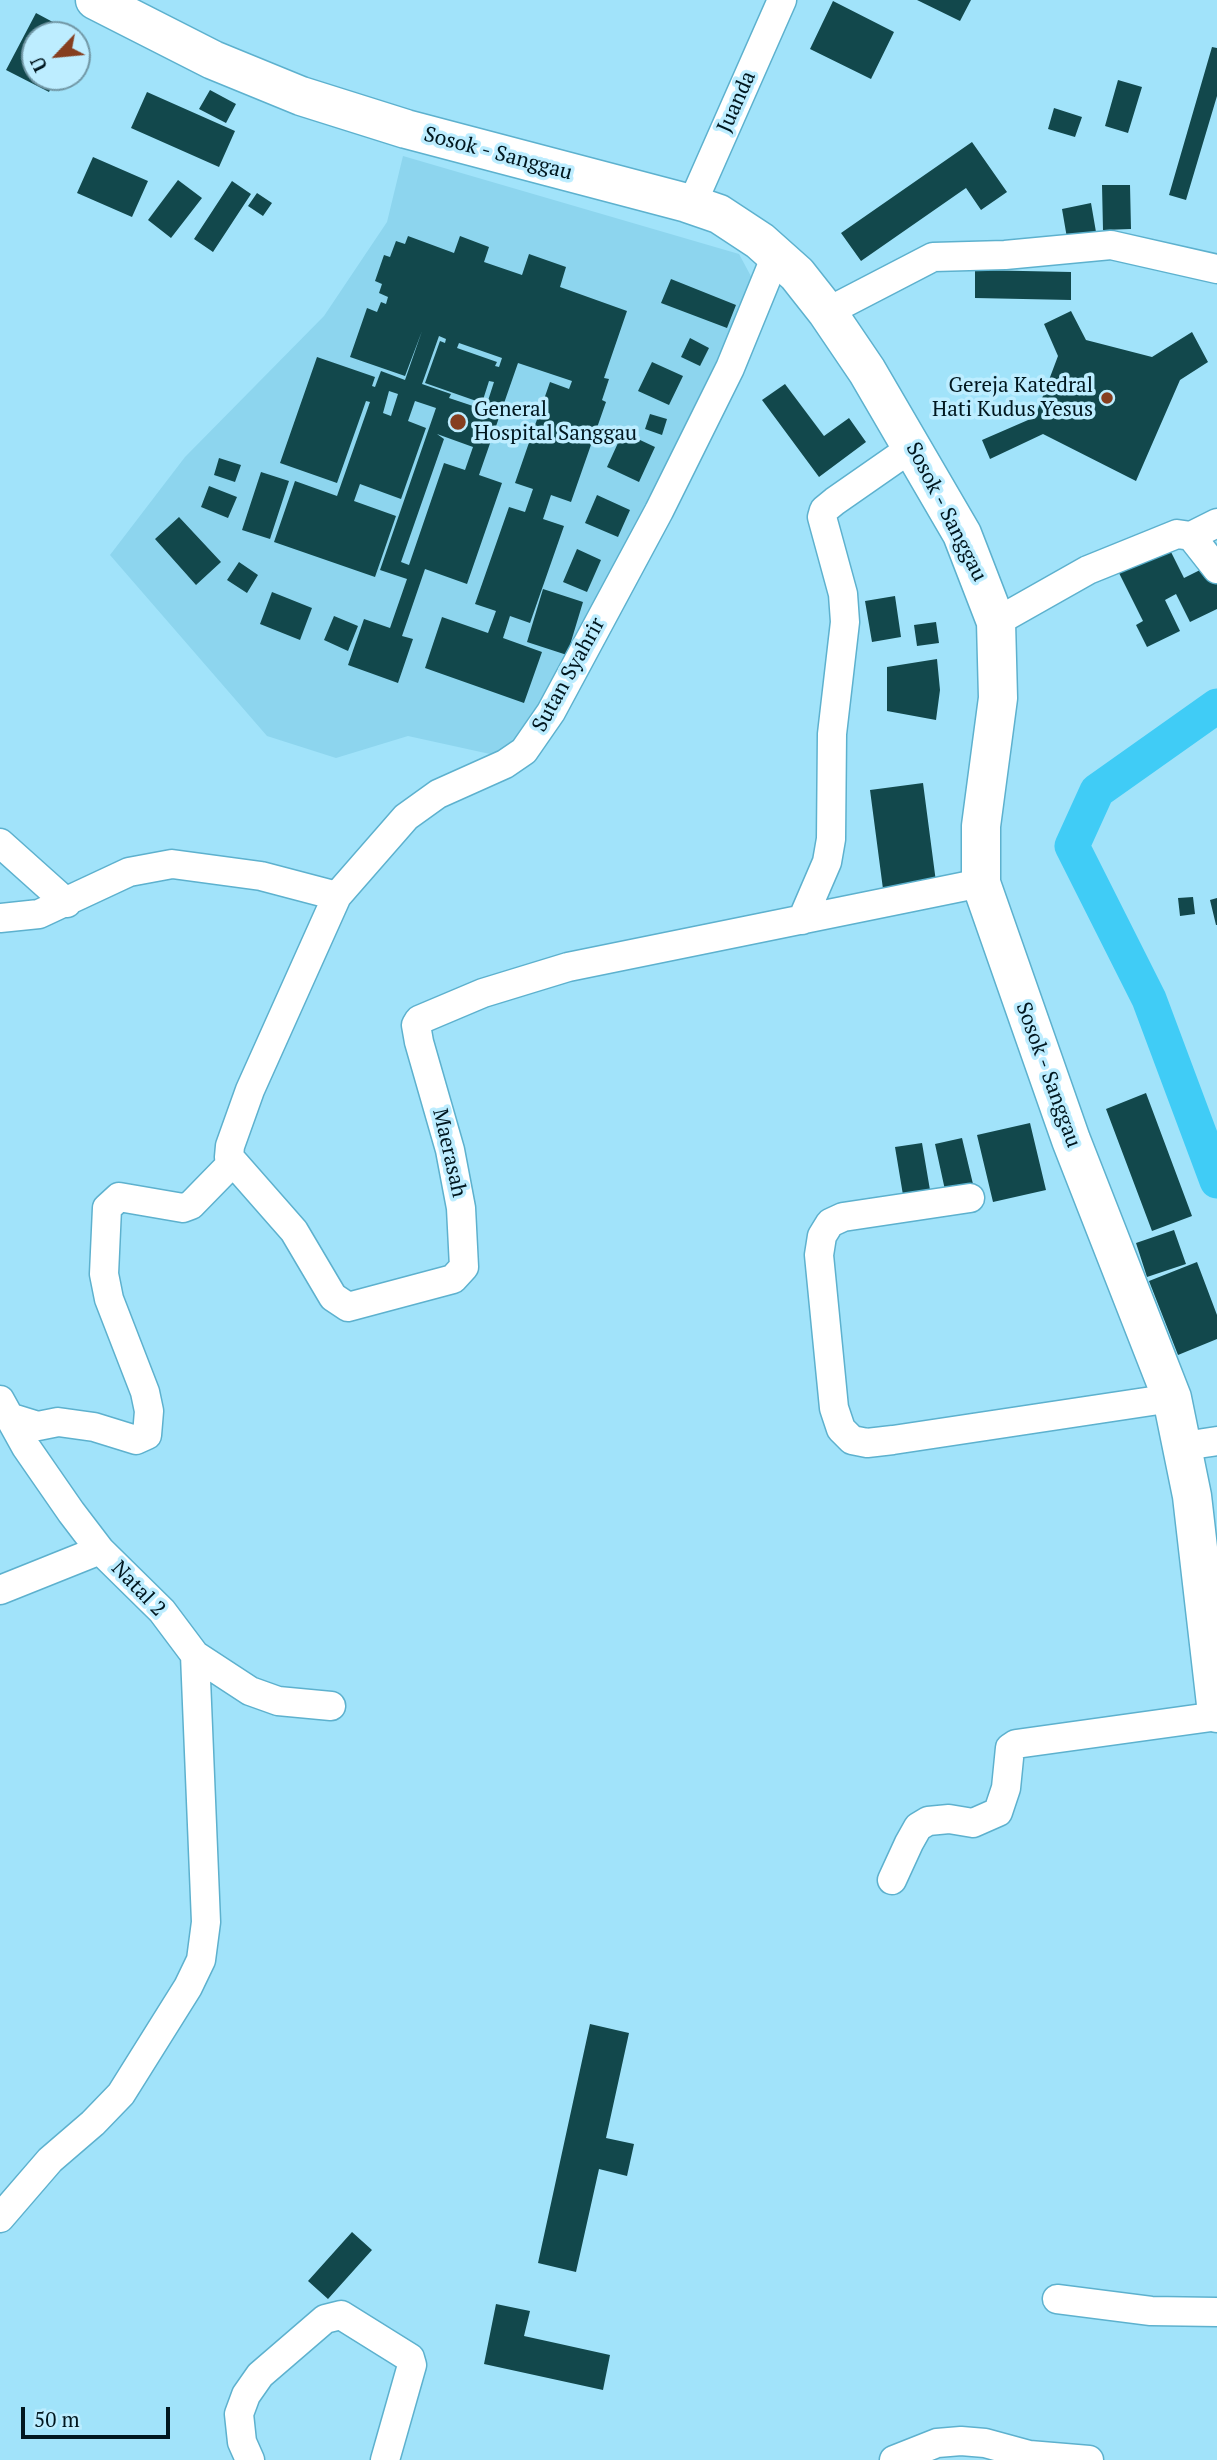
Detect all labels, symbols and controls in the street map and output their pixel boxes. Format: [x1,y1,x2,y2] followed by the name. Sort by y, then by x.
[21,21,91,91] north arrow
[24,53,53,76] text: U
[712,67,762,137] street label: Juanda
[421,122,575,186] street label: Sosok - Sanggau
[932,373,1093,423] place label: Gereja Katedral Hati Kudus Yesus
[1099,390,1115,406] marker: Gereja Katedral Hati Kudus Yesus
[474,397,637,447] place label: General Hospital Sanggau
[448,412,468,432] marker: General Hospital Sanggau
[900,438,992,586] street label: Sosok - Sanggau
[527,614,611,736] street label: Sutan Syahrir
[1010,999,1086,1151] street label: Sosok - Sanggau
[427,1106,471,1200] street label: Maerasah
[106,1556,170,1622] street label: Natal 2
[24,2394,173,2438] scale bar
[34,2405,80,2433] text: 50 m

